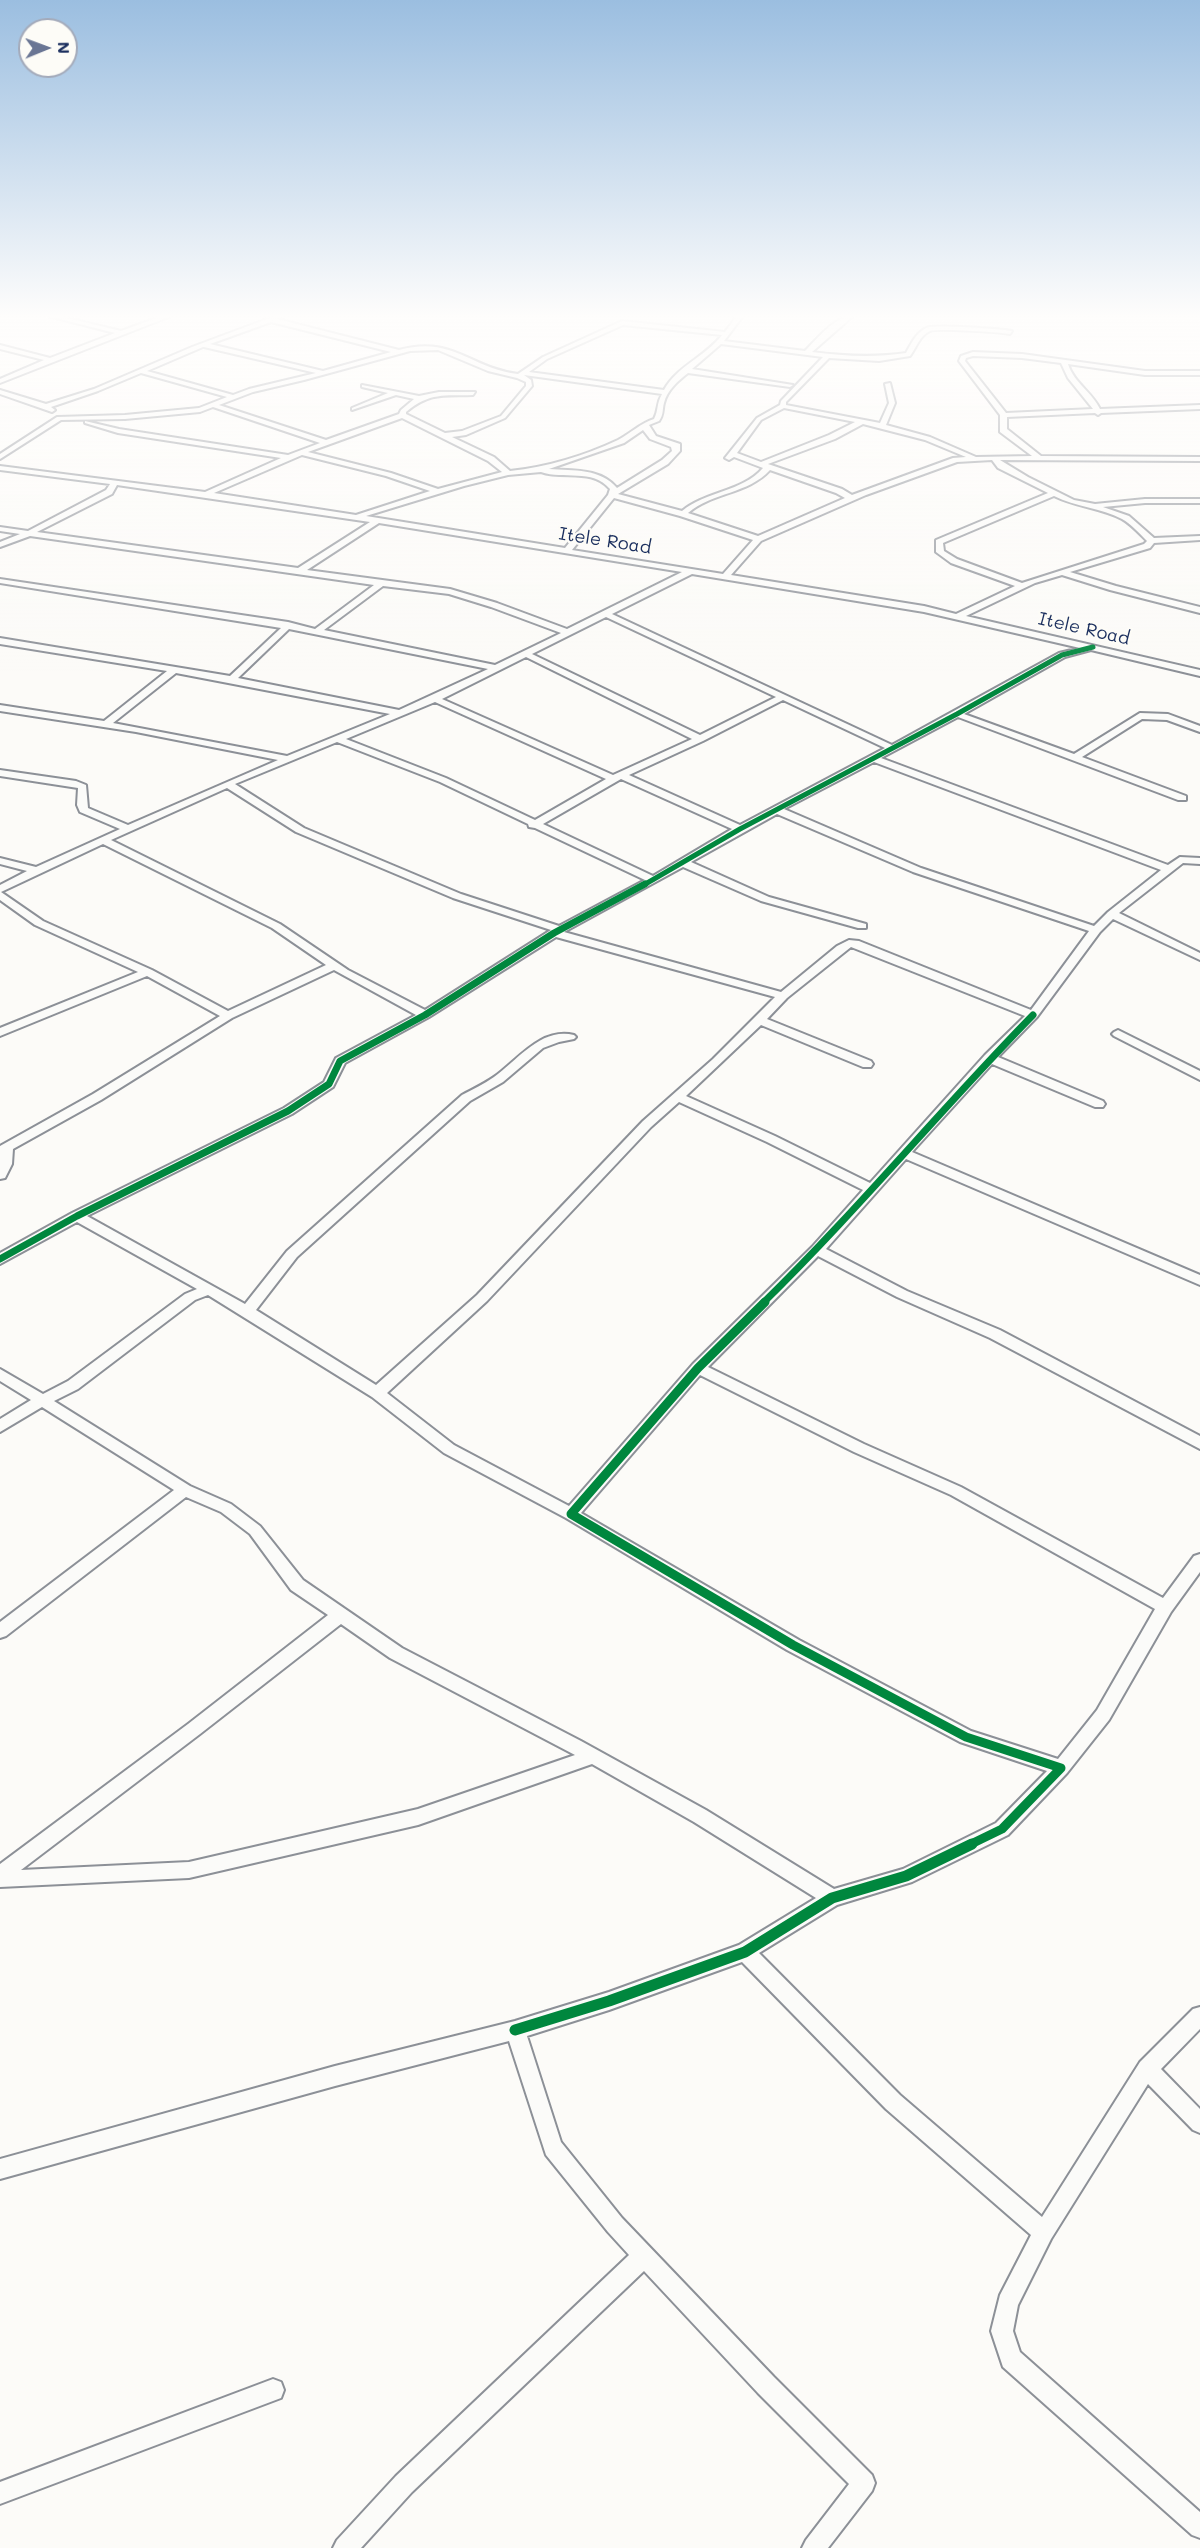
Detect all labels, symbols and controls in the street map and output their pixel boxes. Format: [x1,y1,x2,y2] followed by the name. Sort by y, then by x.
[18,18,78,78] north arrow
[54,41,75,54] text: N
[557,523,653,559] street label: Itele Road
[1036,608,1132,650] street label: Itele Road

